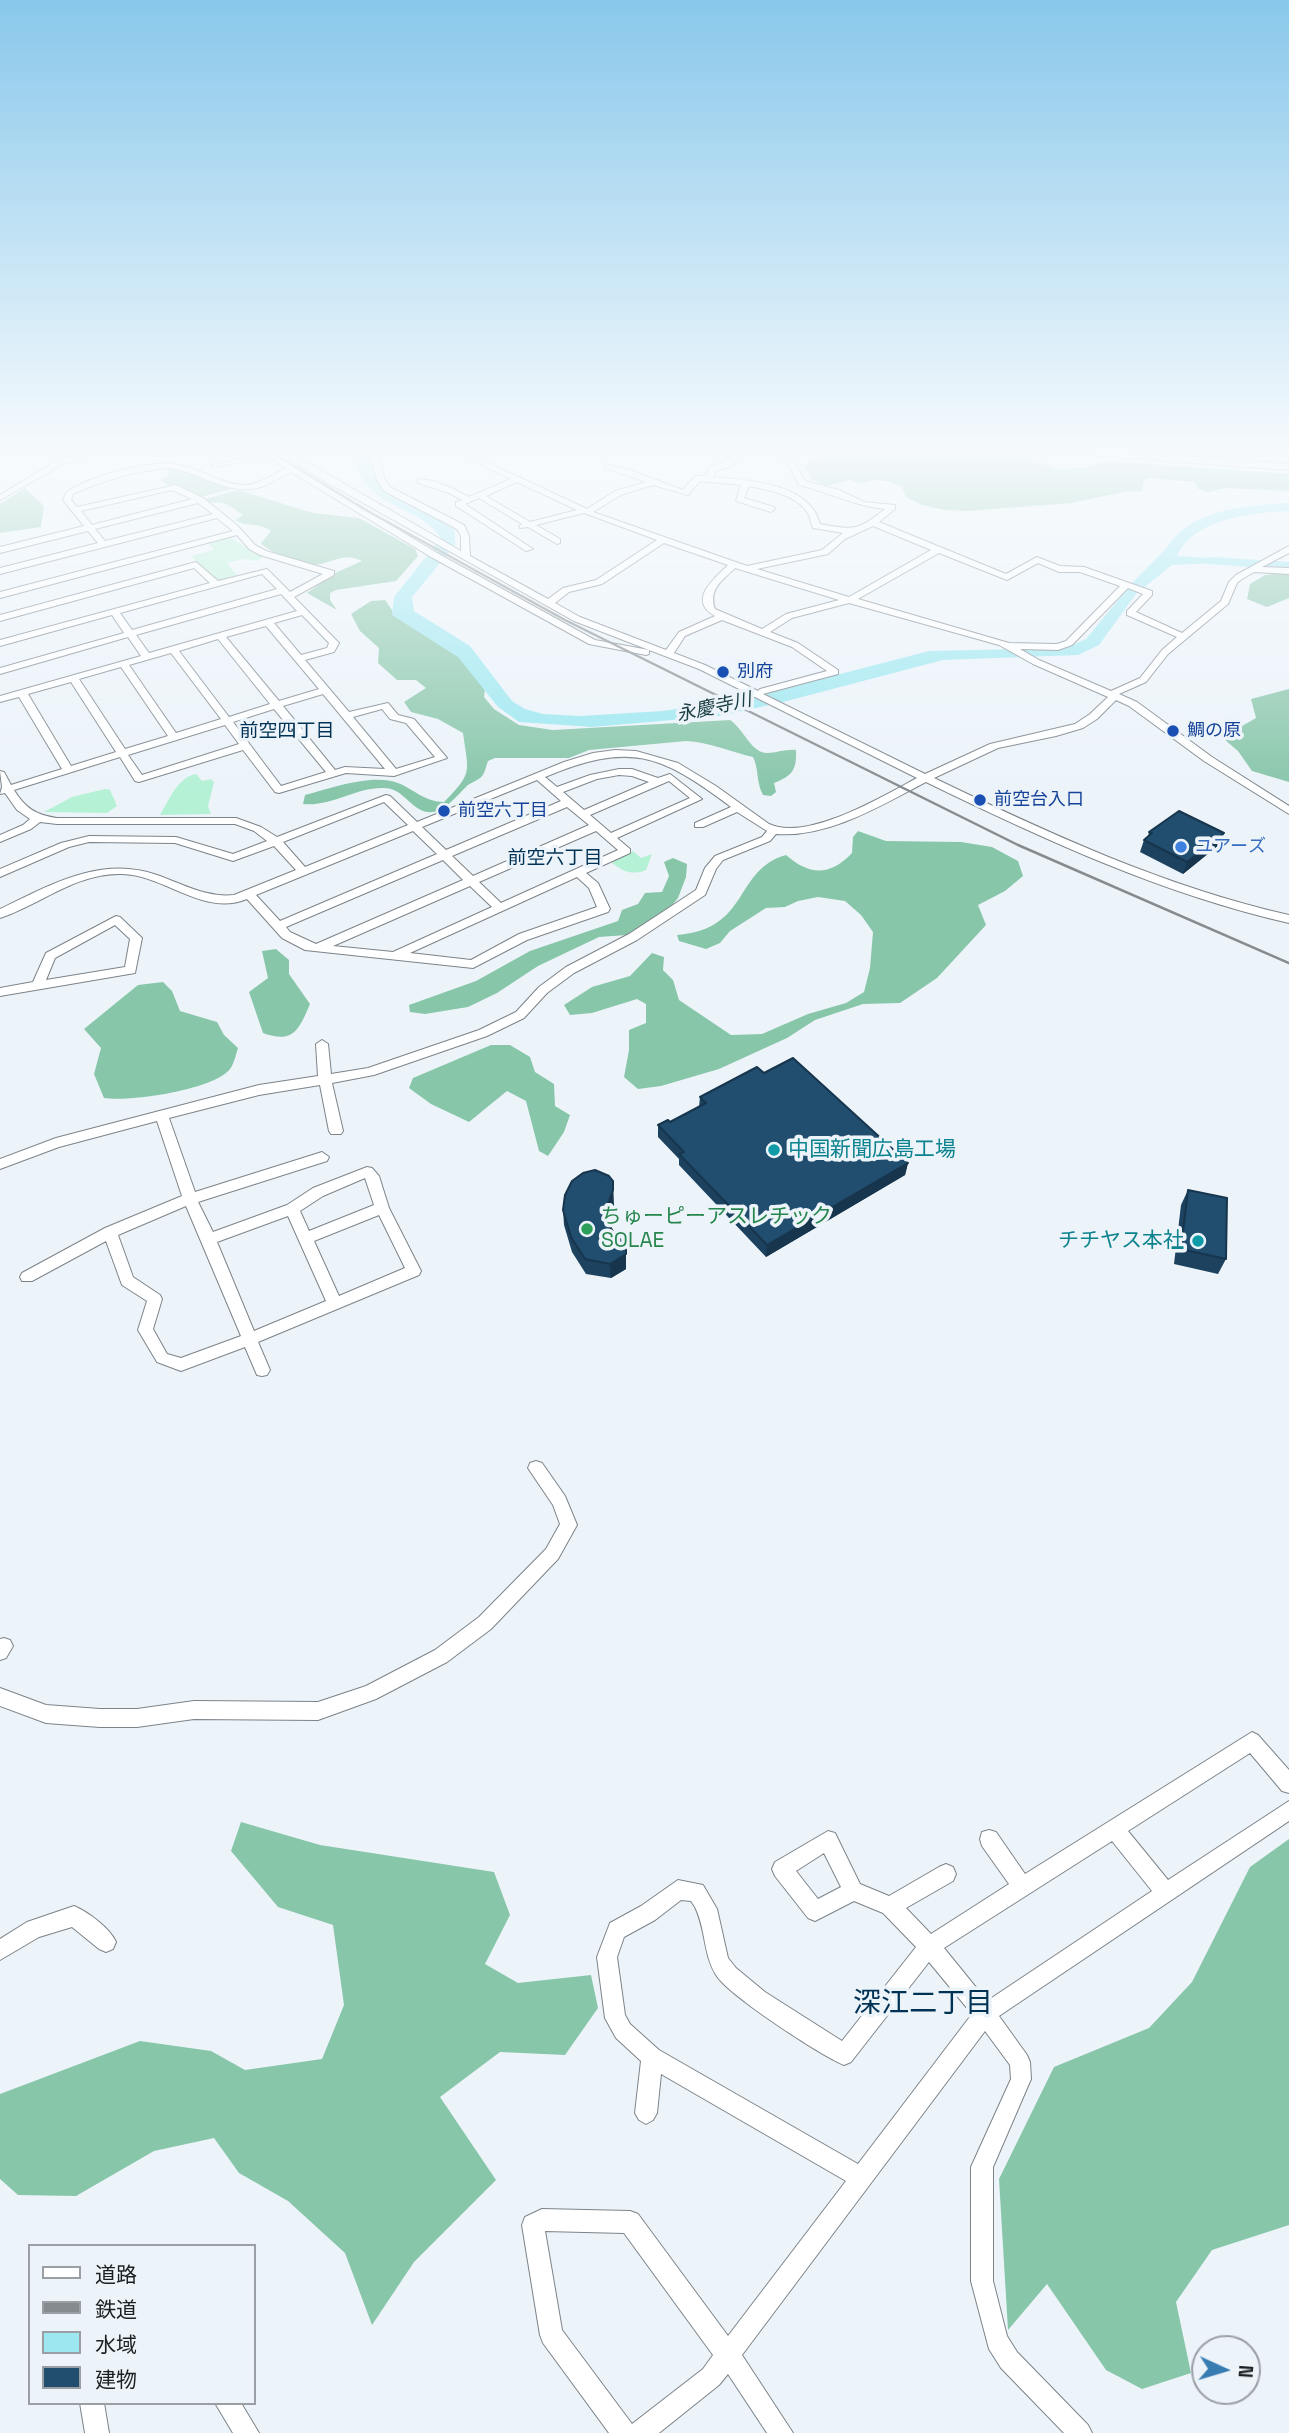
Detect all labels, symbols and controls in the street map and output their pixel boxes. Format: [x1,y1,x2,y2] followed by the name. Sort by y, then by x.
[737,661,773,683] place label: 別府
[715,664,731,680] marker: 別府
[674,689,754,727] water label: 永慶寺川
[1187,720,1241,742] place label: 鯛の原
[240,721,334,743] district label: 前空四丁目
[1165,723,1181,739] marker: 鯛の原
[994,789,1084,811] place label: 前空台入口
[972,792,988,808] marker: 前空台入口
[458,800,548,822] place label: 前空六丁目
[436,803,452,819] marker: 前空六丁目
[1195,836,1266,858] place label: ユアーズ
[1173,839,1189,855] marker: ユアーズ
[508,848,602,870] district label: 前空六丁目
[788,1137,956,1163] place label: 中国新聞広島工場
[766,1142,782,1158] marker: 中国新聞広島工場
[601,1204,832,1254] place label: ちゅーピーアスレチック SOLAE
[579,1221,595,1237] marker: ちゅーピーアスレチック SOLAE
[1058,1228,1184,1254] place label: チチヤス本社
[1190,1233,1206,1249] marker: チチヤス本社
[853,1987,993,2021] district label: 深江二丁目
[28,2244,256,2405] legend
[95,2261,137,2288] text: 道路
[95,2296,137,2323] text: 鉄道
[95,2331,137,2358] text: 水域
[1191,2335,1261,2405] north arrow
[1233,2364,1258,2379] text: N
[95,2366,137,2393] text: 建物

